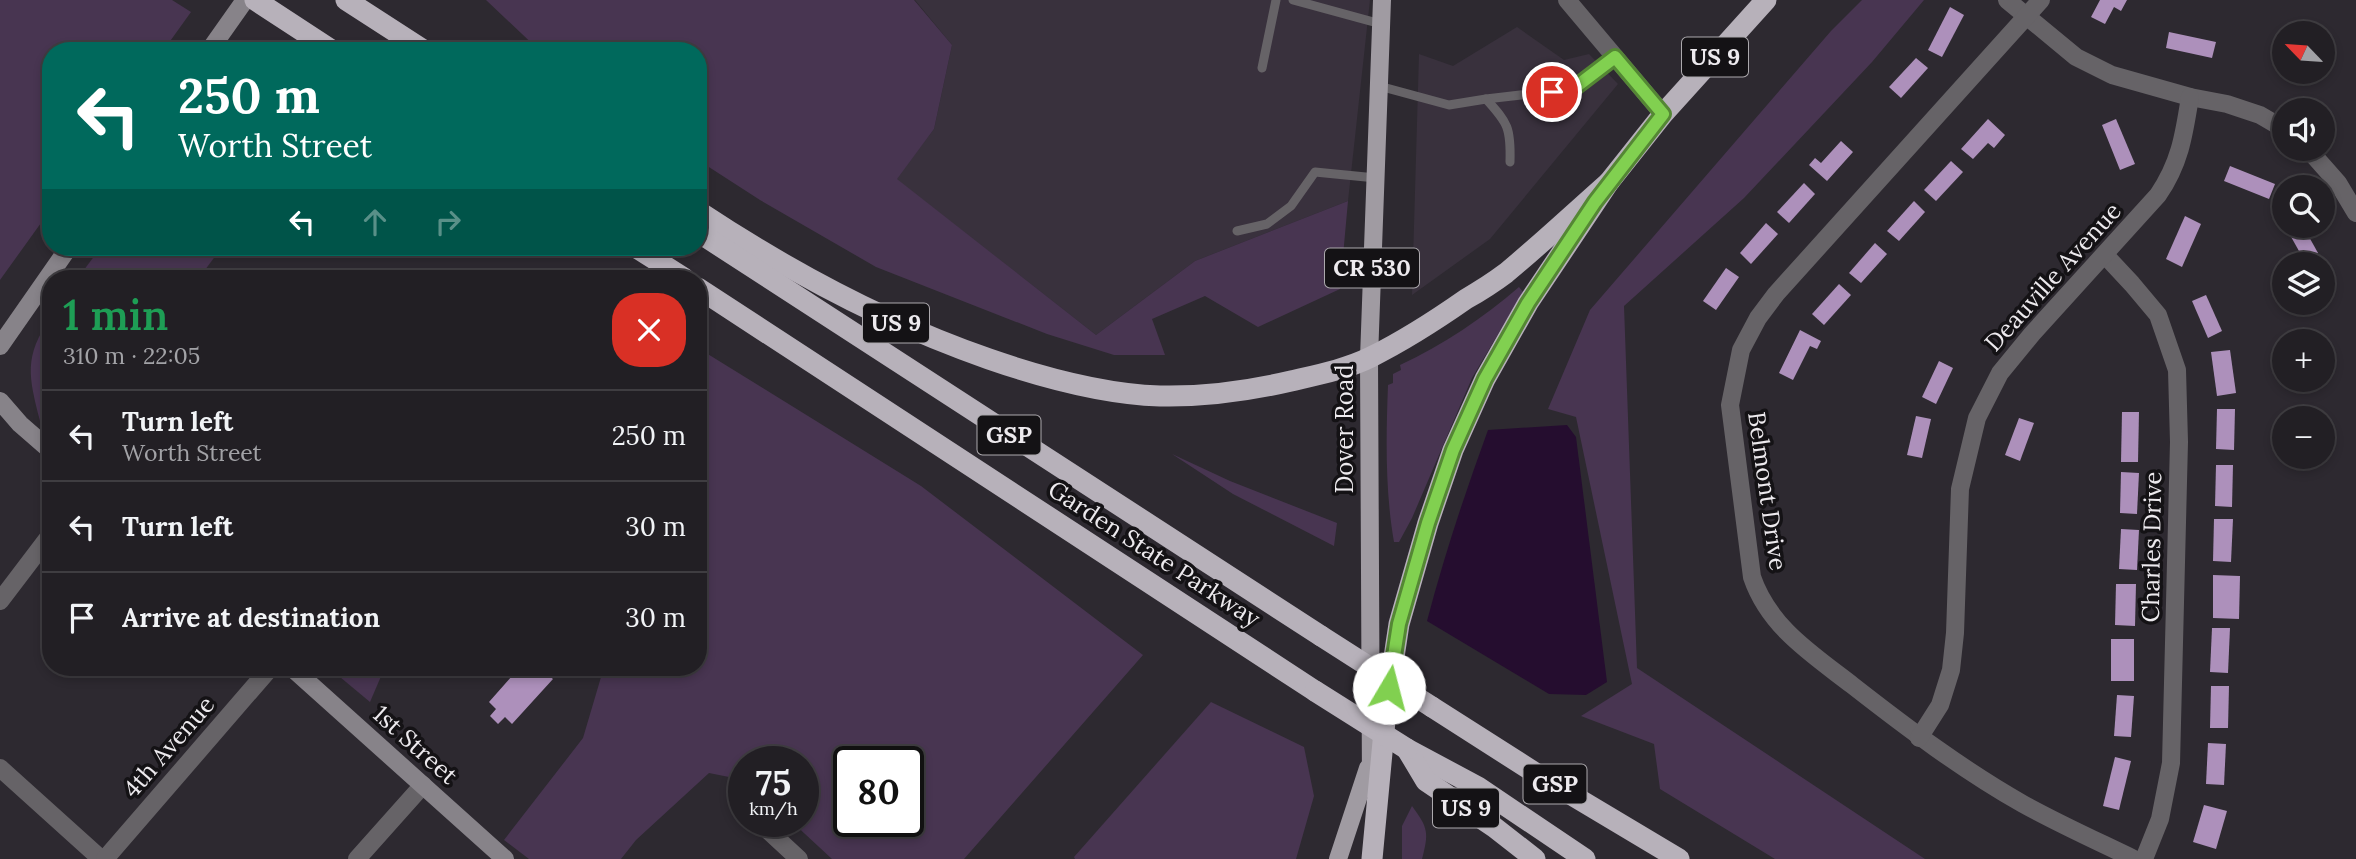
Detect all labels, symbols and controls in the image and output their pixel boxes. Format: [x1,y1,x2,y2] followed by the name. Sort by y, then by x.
[2272,21,2334,84] north arrow
[2272,21,2335,469] map controls
[1682,38,1748,76] road number: US 9
[1522,62,1582,122] pin
[178,64,320,126] text: 250 m
[63,70,154,161] icon: left
[1533,73,1571,111] icon: arrive
[2272,98,2335,161] button: sound
[178,125,372,166] text: Worth Street
[2272,175,2335,238] button: search
[1978,196,2128,358] street label: Deauville Avenue
[283,203,321,241] icon: left
[356,203,394,241] icon: ahead
[429,203,467,241] icon: right
[1325,248,1419,288] road number: CR 530
[2272,252,2335,315] button: layers
[63,288,168,342] text: 1 min
[612,293,686,367] button: close
[863,304,929,342] road number: US 9
[2272,329,2335,392] button: +
[63,341,200,370] text: 310 m · 22:05
[1329,364,1360,494] street label: Dover Road
[122,405,233,438] text: Turn left
[2272,406,2335,469] button: −
[1741,410,1794,572] street label: Belmont Drive
[978,416,1040,454] road number: GSP
[63,417,101,455] icon: left
[612,419,686,452] text: 250 m
[122,438,262,467] text: Worth Street
[2135,471,2168,623] street label: Charles Drive
[1042,473,1266,634] street label: Garden State Parkway
[63,508,101,546] icon: left
[122,510,233,543] text: Turn left
[625,510,686,543] text: 30 m
[63,599,101,637] icon: arrive
[122,601,380,634] text: Arrive at destination
[625,601,686,634] text: 30 m
[1352,651,1426,725] position arrow
[116,690,221,804] street label: 4th Avenue
[367,698,465,791] street label: 1st Street
[833,746,924,837] speed limit sign: 80
[756,760,791,805] text: 75
[1524,764,1586,804] road number: GSP
[1433,788,1499,828] road number: US 9
[749,797,798,820] text: km/h

